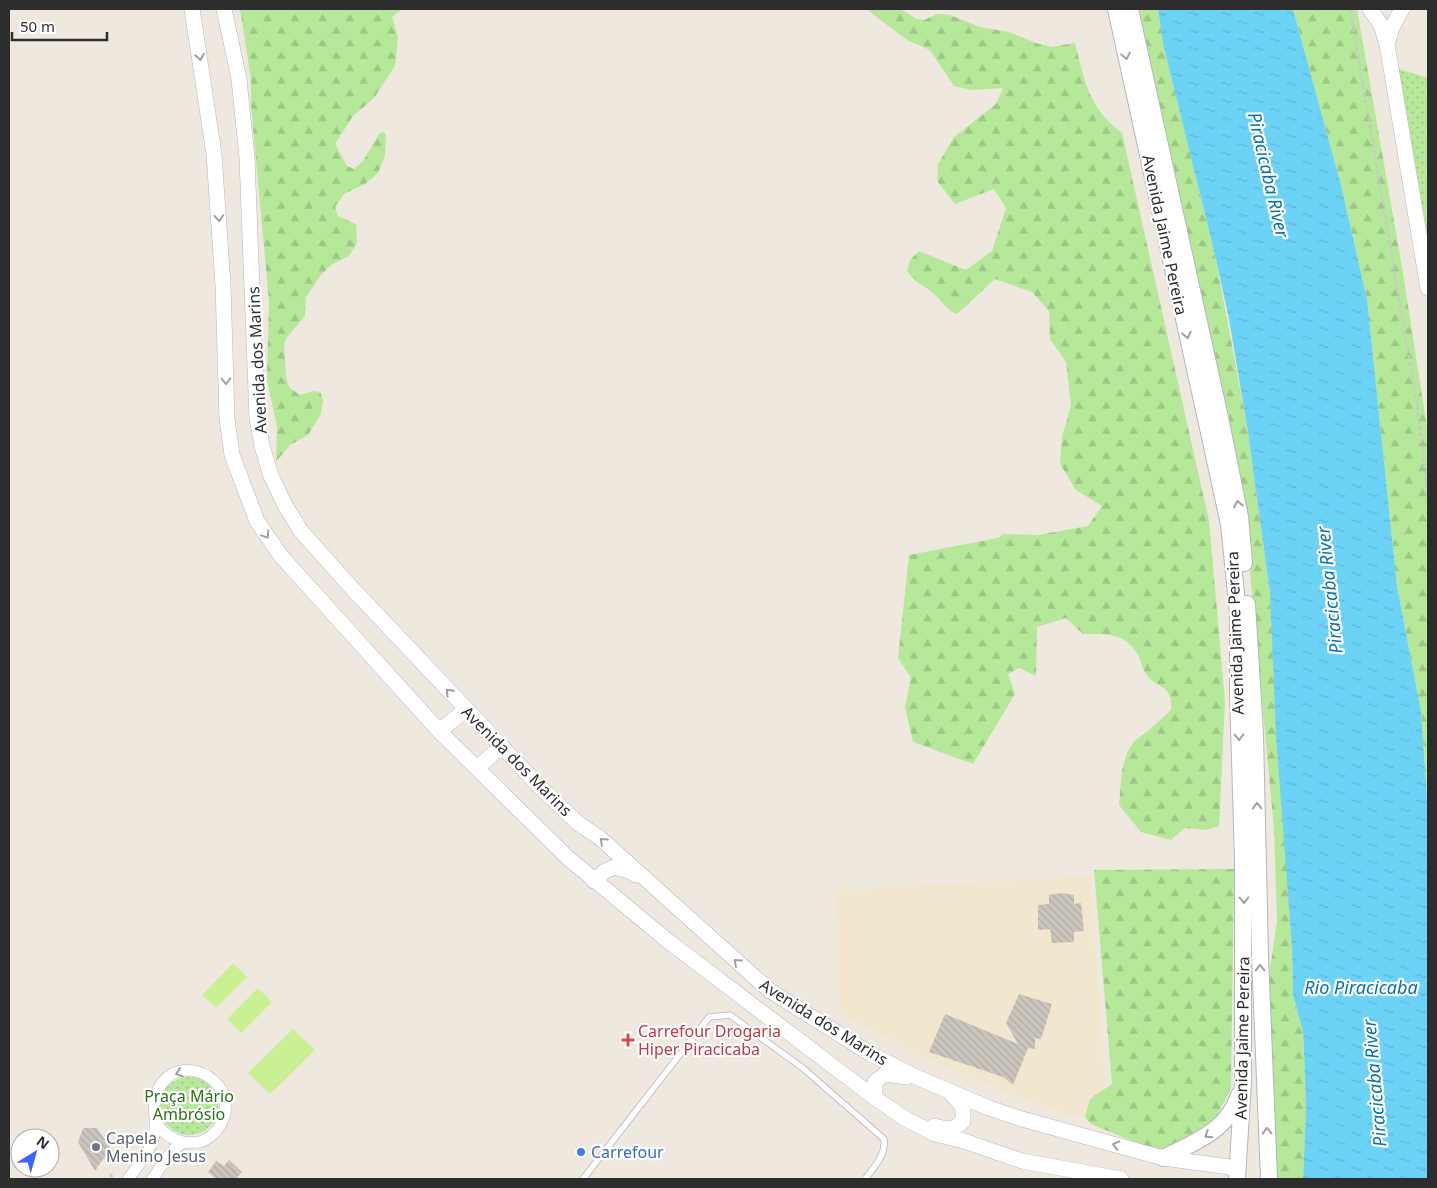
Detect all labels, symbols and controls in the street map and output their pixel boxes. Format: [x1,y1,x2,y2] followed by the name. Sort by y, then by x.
[12,10,108,42] scale bar
[20,16,55,36] text: 50 m
[1120,52,1131,61] one-way arrow
[194,53,204,61] one-way arrow
[1243,110,1295,241] water label: Piracicaba River
[1137,153,1193,317] street label: Avenida Jaime Pereira
[213,214,224,222] one-way arrow
[242,286,272,434] street label: Avenida dos Marins
[1181,330,1192,339] one-way arrow
[221,377,231,385] one-way arrow
[1233,500,1243,508] one-way arrow
[1310,524,1348,655] water label: Piracicaba River
[260,530,270,539] one-way arrow
[1221,551,1249,715] street label: Avenida Jaime Pereira
[446,689,455,698] one-way arrow
[457,701,577,821] street label: Avenida dos Marins
[1234,733,1245,741] one-way arrow
[1251,801,1262,809] one-way arrow
[600,838,609,847] one-way arrow
[1239,896,1249,904] one-way arrow
[1230,956,1254,1120] street label: Avenida Jaime Pereira
[734,959,743,968] one-way arrow
[1255,964,1266,972] one-way arrow
[756,974,892,1070] street label: Avenida dos Marins
[1304,975,1418,999] water label: Rio Piracicaba
[1356,1018,1392,1148] water label: Piracicaba River
[638,1020,781,1060] place label: Carrefour Drogaria Hiper Piracicaba
[622,1034,634,1046] marker: Carrefour Drogaria Hiper Piracicaba
[175,1067,184,1077] one-way arrow
[144,1085,234,1125] park label: Praça Mário Ambrósio
[1261,1126,1272,1134] one-way arrow
[106,1127,206,1167] place label: Capela Menino Jesus
[10,1128,60,1178] north arrow
[1204,1128,1213,1138] one-way arrow
[33,1131,53,1153] text: N
[1111,1140,1120,1151] one-way arrow
[90,1141,102,1153] marker: Capela Menino Jesus
[591,1141,664,1163] place label: Carrefour
[575,1146,587,1158] marker: Carrefour

